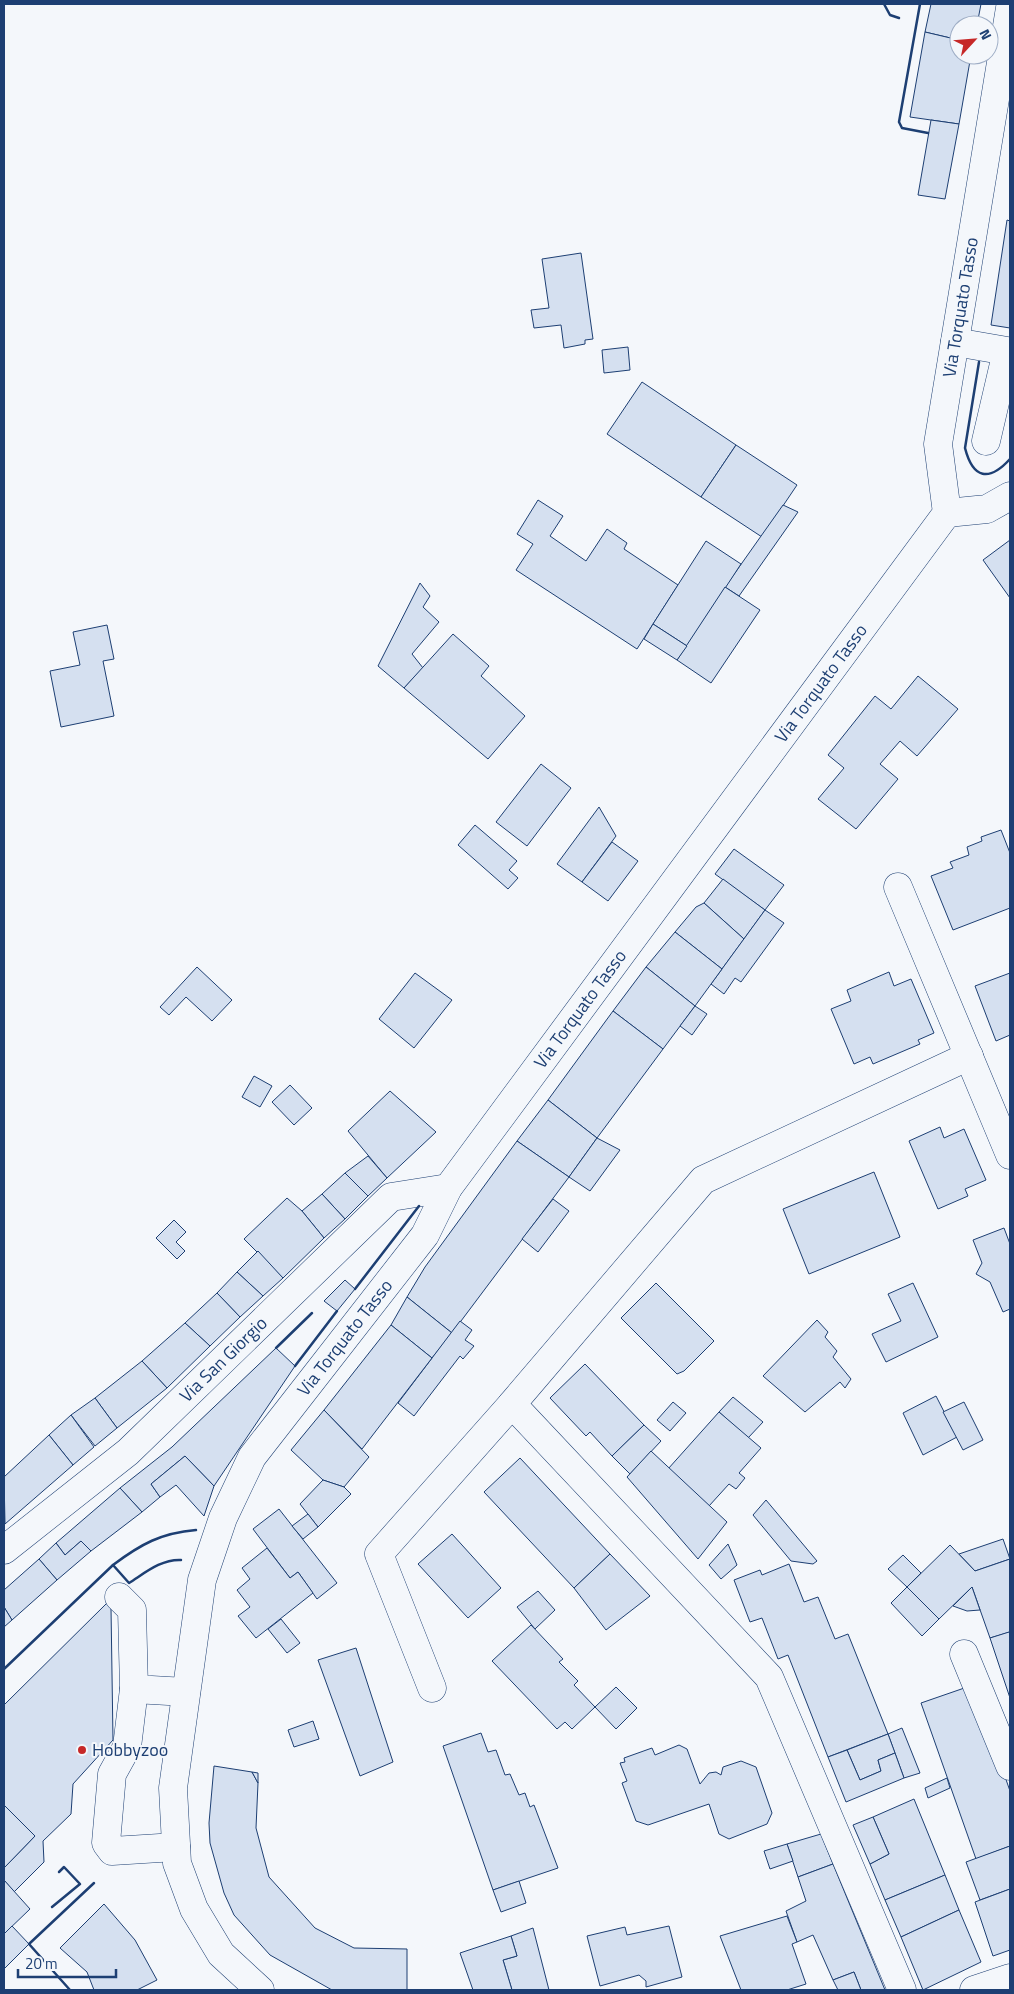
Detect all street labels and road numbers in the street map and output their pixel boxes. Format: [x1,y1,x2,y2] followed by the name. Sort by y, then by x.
[935,235,985,379] street label: Via Torquato Tasso
[768,618,874,748] street label: Via Torquato Tasso
[527,944,633,1074] street label: Via Torquato Tasso
[290,1273,399,1402] street label: Via Torquato Tasso
[173,1310,273,1408] street label: Via San Giorgio

